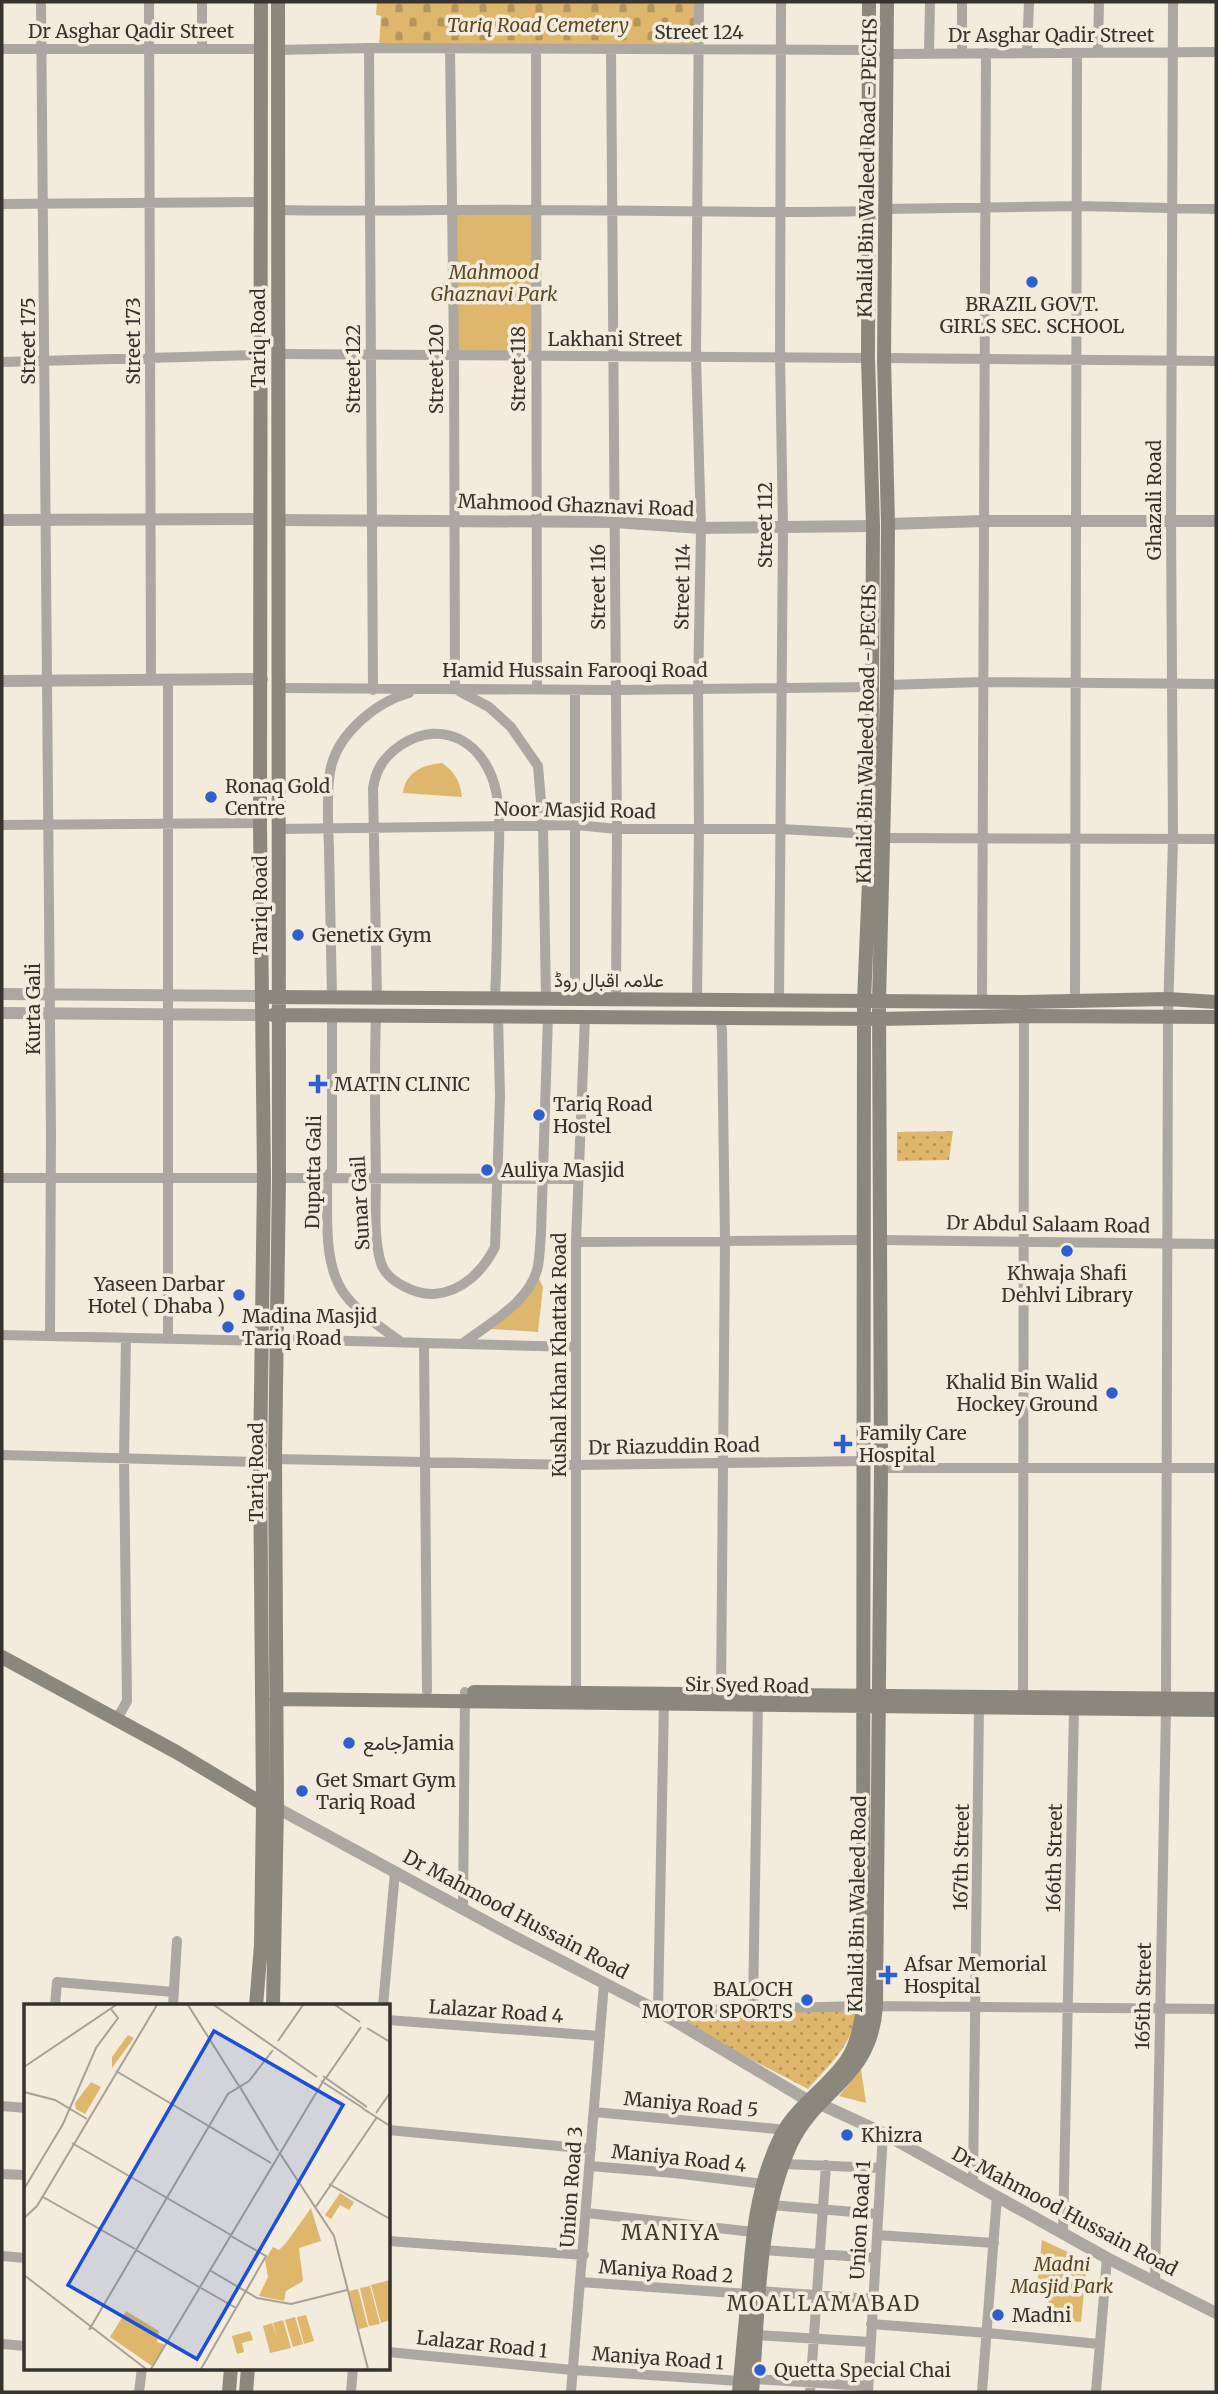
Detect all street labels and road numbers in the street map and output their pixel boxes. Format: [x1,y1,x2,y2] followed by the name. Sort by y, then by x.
[852,18,882,318] street label: Khalid Bin Waleed Road - PECHS
[28,19,235,43] street label: Dr Asghar Qadir Street
[654,20,744,44] street label: Street 124
[948,23,1155,47] street label: Dr Asghar Qadir Street
[246,288,270,388] street label: Tariq Road
[16,297,40,385] street label: Street 175
[121,297,145,385] street label: Street 173
[341,324,365,414] street label: Street 122
[424,324,448,414] street label: Street 120
[506,326,530,412] street label: Street 118
[548,327,683,351] street label: Lakhani Street
[1142,440,1166,560] street label: Ghazali Road
[753,482,777,568] street label: Street 112
[457,489,695,521] street label: Mahmood Ghaznavi Road
[669,543,695,630] street label: Street 114
[586,544,610,630] street label: Street 116
[851,584,881,884] street label: Khalid Bin Waleed Road - PECHS
[442,658,708,682] street label: Hamid Hussain Farooqi Road
[494,797,656,823] street label: Noor Masjid Road
[248,855,272,955] street label: Tariq Road
[21,963,45,1055] street label: Kurta Gali
[554,968,664,992] street label: علامہ اقبال روڈ
[300,1115,326,1229] street label: Dupatta Gali
[346,1155,374,1251] street label: Sunar Gail
[946,1210,1150,1238] street label: Dr Abdul Salaam Road
[547,1232,571,1478] street label: Kushal Khan Khattak Road
[244,1422,268,1522] street label: Tariq Road
[588,1433,760,1459] street label: Dr Riazuddin Road
[685,1672,809,1698] street label: Sir Syed Road
[843,1795,871,2013] street label: Khalid Bin Waleed Road
[948,1803,974,1911] street label: 167th Street
[1041,1803,1067,1913] street label: 166th Street
[399,1844,633,1984] street label: Dr Mahmood Hussain Road
[1130,1941,1156,2050] street label: 165th Street
[428,1994,565,2028] street label: Lalazar Road 4
[623,2086,759,2122] street label: Maniya Road 5
[555,2125,587,2249] street label: Union Road 3
[610,2139,748,2177] street label: Maniya Road 4
[948,2141,1182,2281] street label: Dr Mahmood Hussain Road
[845,2159,875,2280] street label: Union Road 1
[598,2254,734,2288] street label: Maniya Road 2
[415,2325,549,2363] street label: Lalazar Road 1
[591,2341,725,2375] street label: Maniya Road 1

